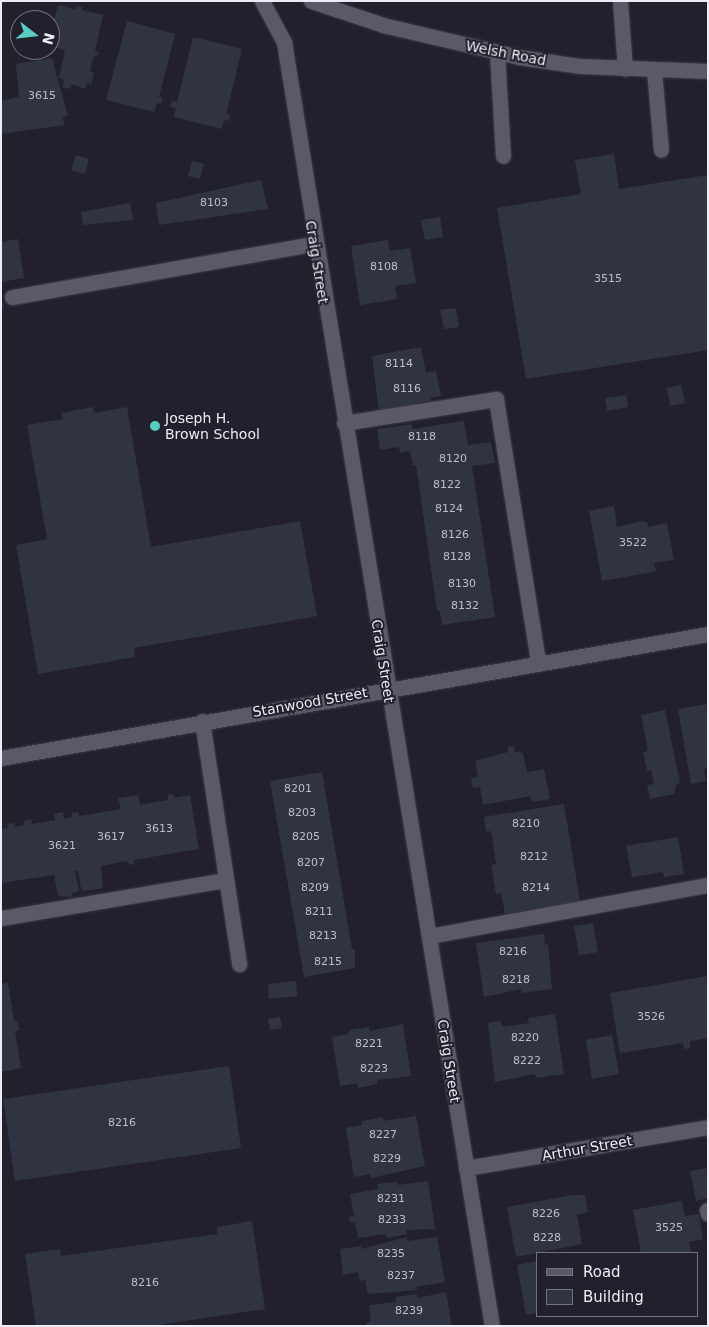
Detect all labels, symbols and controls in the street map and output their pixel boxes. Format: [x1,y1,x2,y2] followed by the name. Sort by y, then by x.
[10,10,60,60] north arrow
[39,31,58,47] text: N
[465,37,547,69] street label: Welsh Road
[28,89,56,103] house number: 3615
[200,196,228,210] house number: 8103
[302,219,332,305] street label: Craig Street
[370,260,398,274] house number: 8108
[594,272,622,286] house number: 3515
[385,357,413,371] house number: 8114
[393,382,421,396] house number: 8116
[165,410,260,442] place label: Joseph H. Brown School
[149,420,161,432] marker: Joseph H. Brown School
[408,430,436,444] house number: 8118
[439,452,467,466] house number: 8120
[433,478,461,492] house number: 8122
[435,502,463,516] house number: 8124
[441,528,469,542] house number: 8126
[619,536,647,550] house number: 3522
[443,550,471,564] house number: 8128
[448,577,476,591] house number: 8130
[451,599,479,613] house number: 8132
[368,618,398,704] street label: Craig Street
[251,684,369,720] street label: Stanwood Street
[284,782,312,796] house number: 8201
[288,806,316,820] house number: 8203
[512,817,540,831] house number: 8210
[145,822,173,836] house number: 3613
[97,830,125,844] house number: 3617
[292,830,320,844] house number: 8205
[48,839,76,853] house number: 3621
[520,850,548,864] house number: 8212
[297,856,325,870] house number: 8207
[301,881,329,895] house number: 8209
[522,881,550,895] house number: 8214
[305,905,333,919] house number: 8211
[309,929,337,943] house number: 8213
[499,945,527,959] house number: 8216
[314,955,342,969] house number: 8215
[502,973,530,987] house number: 8218
[637,1010,665,1024] house number: 3526
[434,1018,464,1104] street label: Craig Street
[511,1031,539,1045] house number: 8220
[355,1037,383,1051] house number: 8221
[513,1054,541,1068] house number: 8222
[360,1062,388,1076] house number: 8223
[108,1116,136,1130] house number: 8216
[369,1128,397,1142] house number: 8227
[541,1132,633,1164] street label: Arthur Street
[373,1152,401,1166] house number: 8229
[377,1192,405,1206] house number: 8231
[532,1207,560,1221] house number: 8226
[378,1213,406,1227] house number: 8233
[655,1221,683,1235] house number: 3525
[533,1231,561,1245] house number: 8228
[377,1247,405,1261] house number: 8235
[536,1252,699,1317] legend
[583,1263,621,1281] text: Road
[387,1269,415,1283] house number: 8237
[131,1276,159,1290] house number: 8216
[583,1288,644,1306] text: Building
[395,1304,423,1318] house number: 8239

